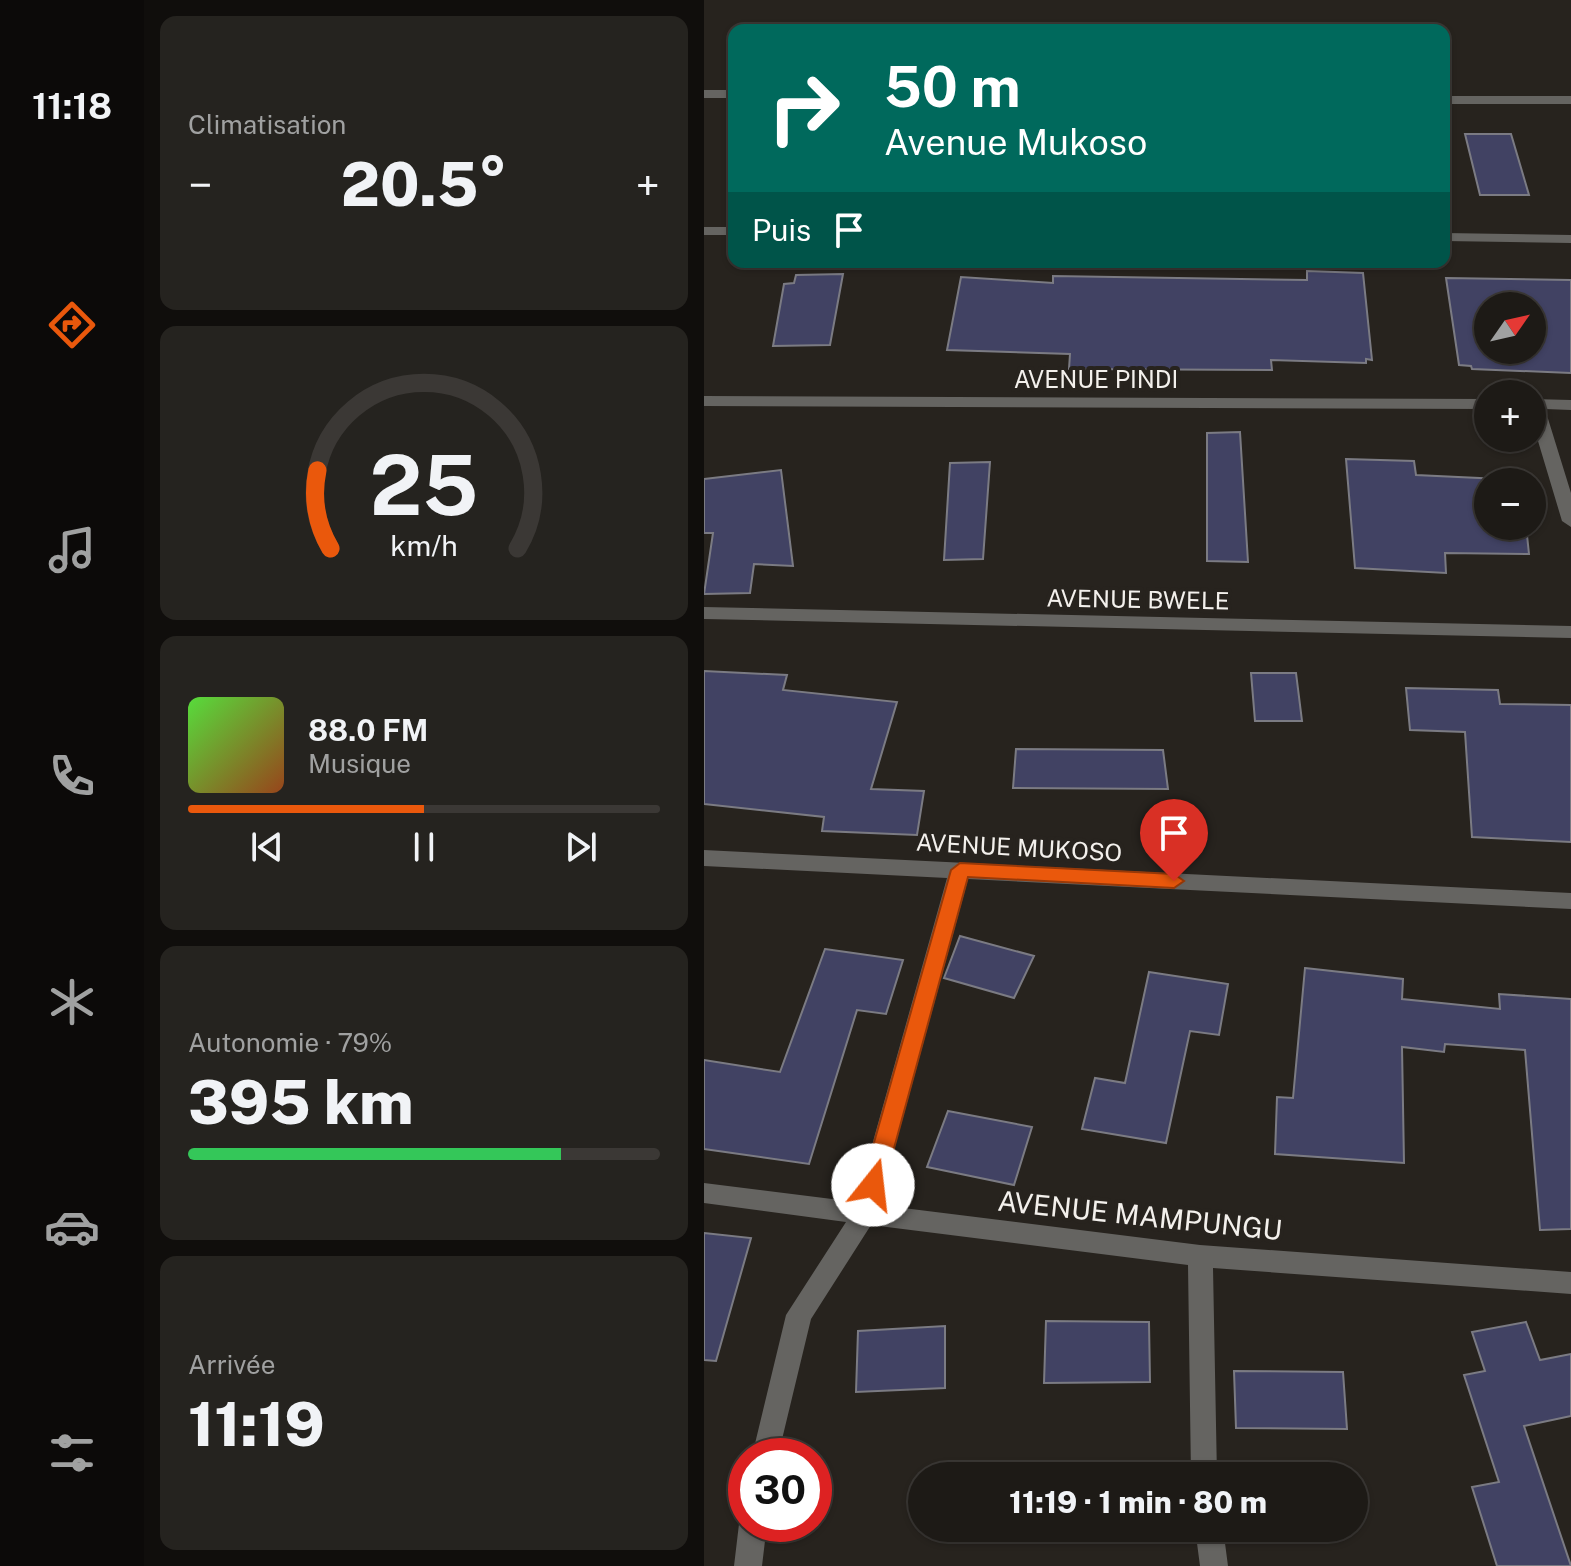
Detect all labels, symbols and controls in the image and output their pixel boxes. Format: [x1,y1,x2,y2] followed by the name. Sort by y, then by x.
[884,54,1021,120] text: 50 m
[752,56,856,160] icon: right
[32,85,112,127] text: 11:18
[188,109,346,140] text: Climatisation
[884,121,1147,163] text: Avenue Mukoso
[341,149,507,220] text: 20.5°
[188,159,212,211] text: −
[636,159,660,211] text: +
[827,208,871,252] icon: arrive
[752,212,811,248] text: Puis
[1474,292,1546,364] north arrow
[1474,292,1546,540] map controls
[44,297,100,353] icon: directions
[1014,365,1178,393] street label: AVENUE PINDI
[1474,380,1546,452] button: +
[370,436,478,534] text: 25
[1474,468,1546,540] button: −
[44,522,100,578] icon: music
[390,529,458,562] text: km/h
[1046,583,1230,615] street label: AVENUE BWELE
[308,712,428,748] text: 88.0 FM
[44,748,100,804] icon: phone
[308,748,411,779] text: Musique
[1140,799,1208,881] pin
[1152,811,1196,855] icon: arrive
[245,825,289,869] icon: previous
[402,825,446,869] icon: pause
[559,825,603,869] icon: next
[915,828,1123,866] street label: AVENUE MUKOSO
[44,974,100,1030] icon: climate
[188,1027,392,1058] text: Autonomie · 79%
[188,1067,414,1138] text: 395 km
[831,1143,915,1227] position arrow
[996,1184,1284,1246] street label: AVENUE MAMPUNGU
[44,1199,100,1255] icon: car
[188,1349,276,1380] text: Arrivée
[188,1389,325,1460] text: 11:19
[44,1425,100,1481] icon: filters
[728,1438,832,1542] speed limit sign: 30
[1009,1484,1267,1520] text: 11:19 · 1 min · 80 m

